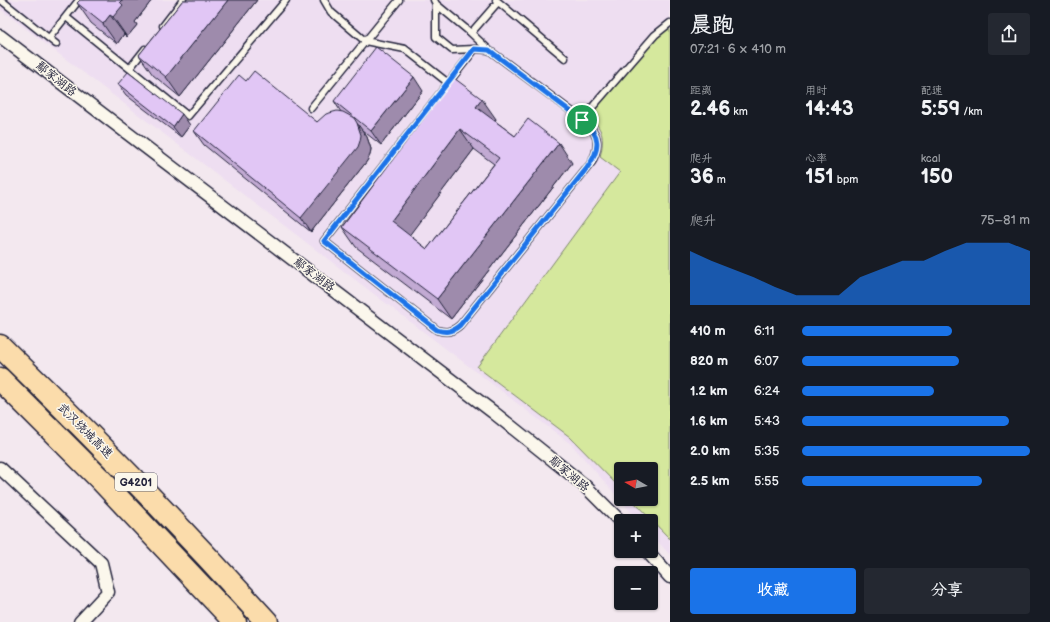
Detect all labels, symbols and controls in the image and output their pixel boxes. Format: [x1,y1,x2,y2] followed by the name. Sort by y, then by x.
[690,12,734,39] text: 晨跑
[988,13,1030,55] button: share
[690,41,786,57] text: 07:21 · 6 × 410 m
[32,58,80,100] street label: 鄢家湖路
[690,84,712,97] text: 距离
[805,84,827,97] text: 用时
[921,84,943,97] text: 配速
[690,97,730,121] text: 2.46
[805,97,854,121] text: 14:43
[921,97,960,121] text: 5:59
[565,103,599,137] pin
[730,105,748,118] text: km
[960,105,983,118] text: /km
[571,109,593,131] icon: arrive
[690,152,712,165] text: 爬升
[805,152,827,165] text: 心率
[921,152,940,165] text: kcal
[690,165,714,189] text: 36
[805,165,834,189] text: 151
[921,165,953,189] text: 150
[714,173,726,186] text: m
[834,173,858,186] text: bpm
[981,212,1030,228] text: 75–81 m
[690,213,716,229] text: 爬升
[290,255,338,295] street label: 鄢家湖路
[690,323,726,339] text: 410 m
[754,323,775,339] text: 6:11
[690,353,728,369] text: 820 m
[754,353,779,369] text: 6:07
[690,383,728,399] text: 1.2 km
[754,383,780,399] text: 6:24
[54,400,116,462] street label: 武汉绕城高速
[690,413,728,429] text: 1.6 km
[754,413,780,429] text: 5:43
[690,443,730,459] text: 2.0 km
[754,443,780,459] text: 5:35
[546,453,592,495] street label: 鄢家湖路
[614,462,658,506] north arrow
[614,462,658,610] map controls
[115,473,157,491] road number: G4201
[690,473,730,489] text: 2.5 km
[754,473,779,489] text: 5:55
[614,514,658,558] button: +
[614,566,658,610] button: −
[690,568,856,614] button: 收藏
[864,568,1030,614] button: 分享

